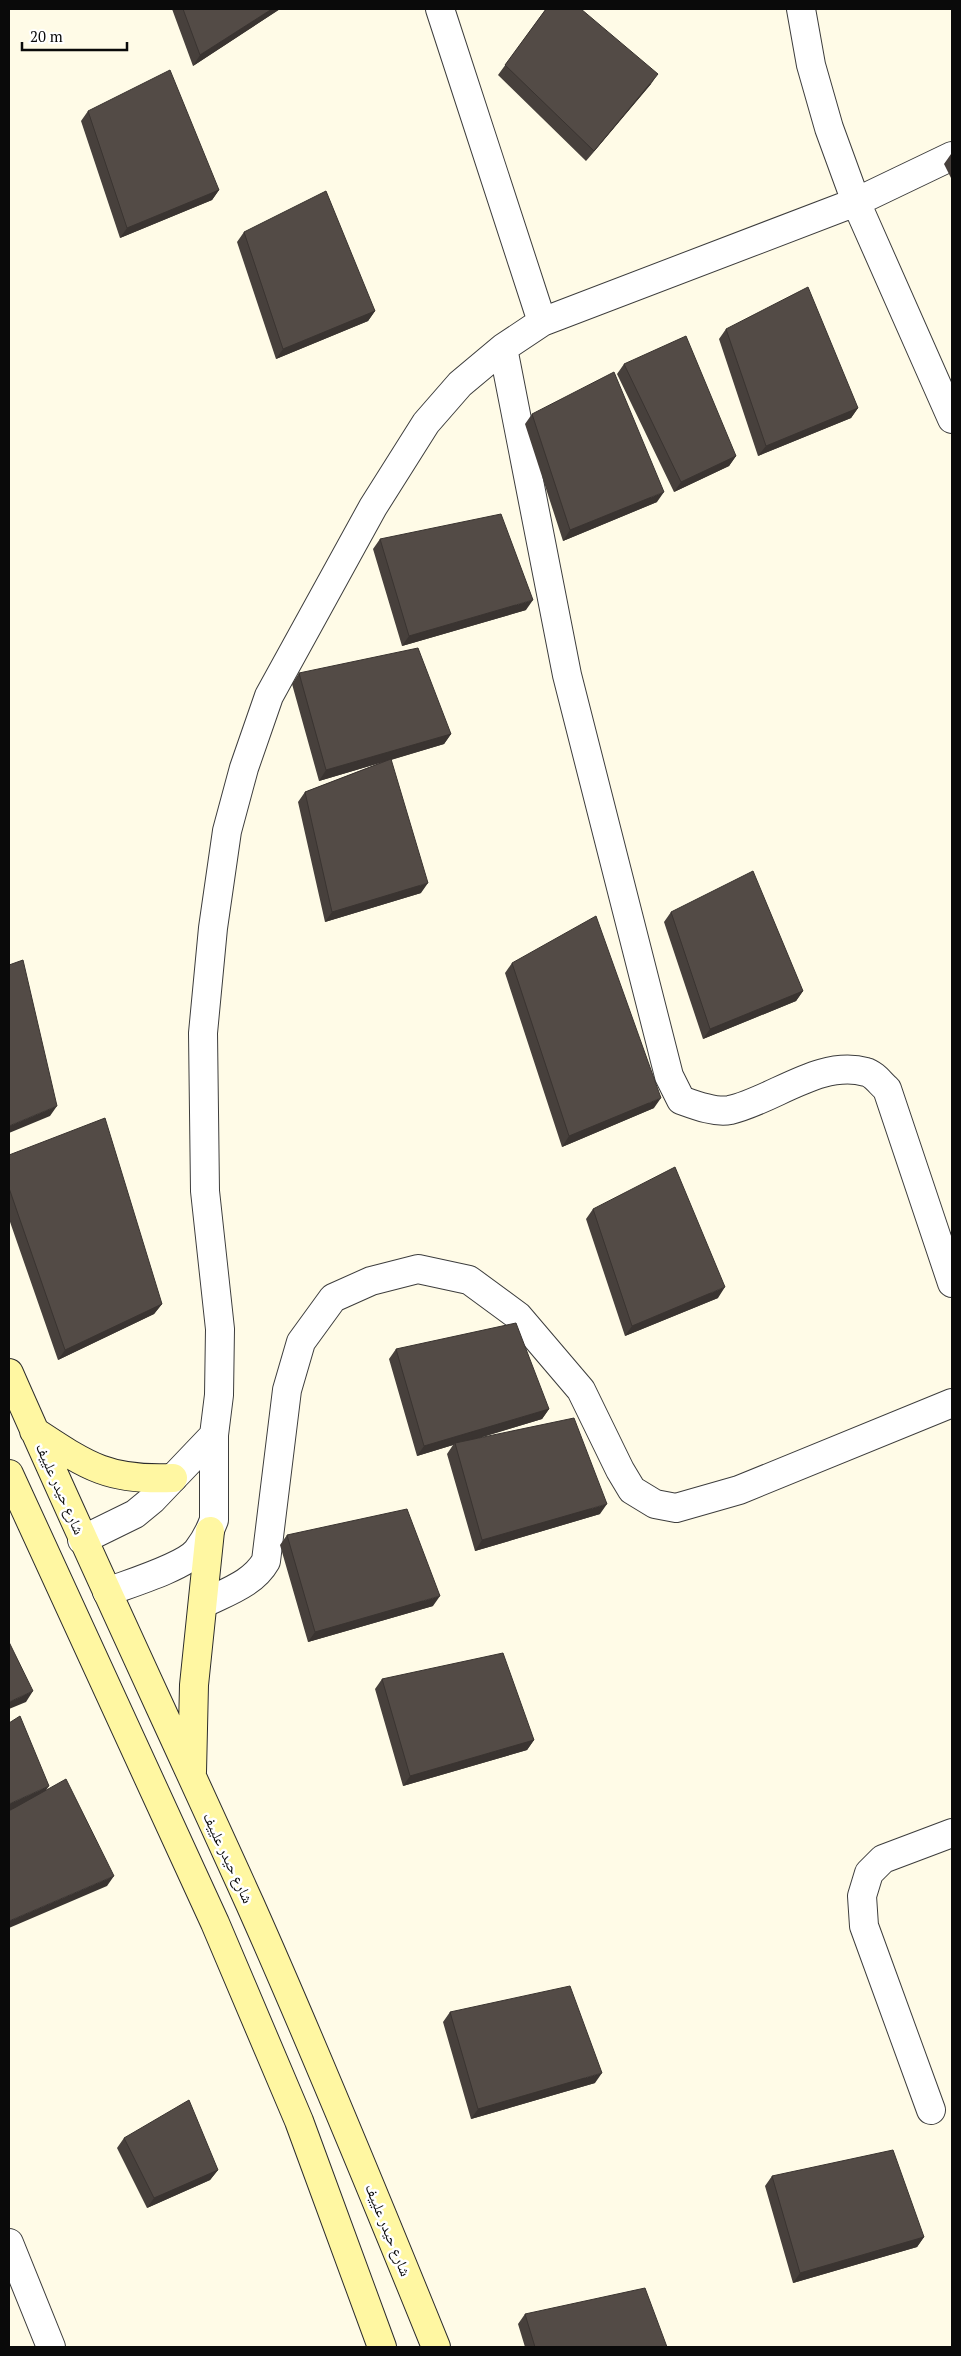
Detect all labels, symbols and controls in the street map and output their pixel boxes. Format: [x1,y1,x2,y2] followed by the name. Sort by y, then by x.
[22,20,128,52] scale bar
[30,26,63,46] text: 20 m
[31,1440,90,1538] street label: شارع حيدر علييف
[198,1809,259,1907] street label: شارع حيدر علييف
[360,2180,417,2279] street label: شارع حيدر علييف

